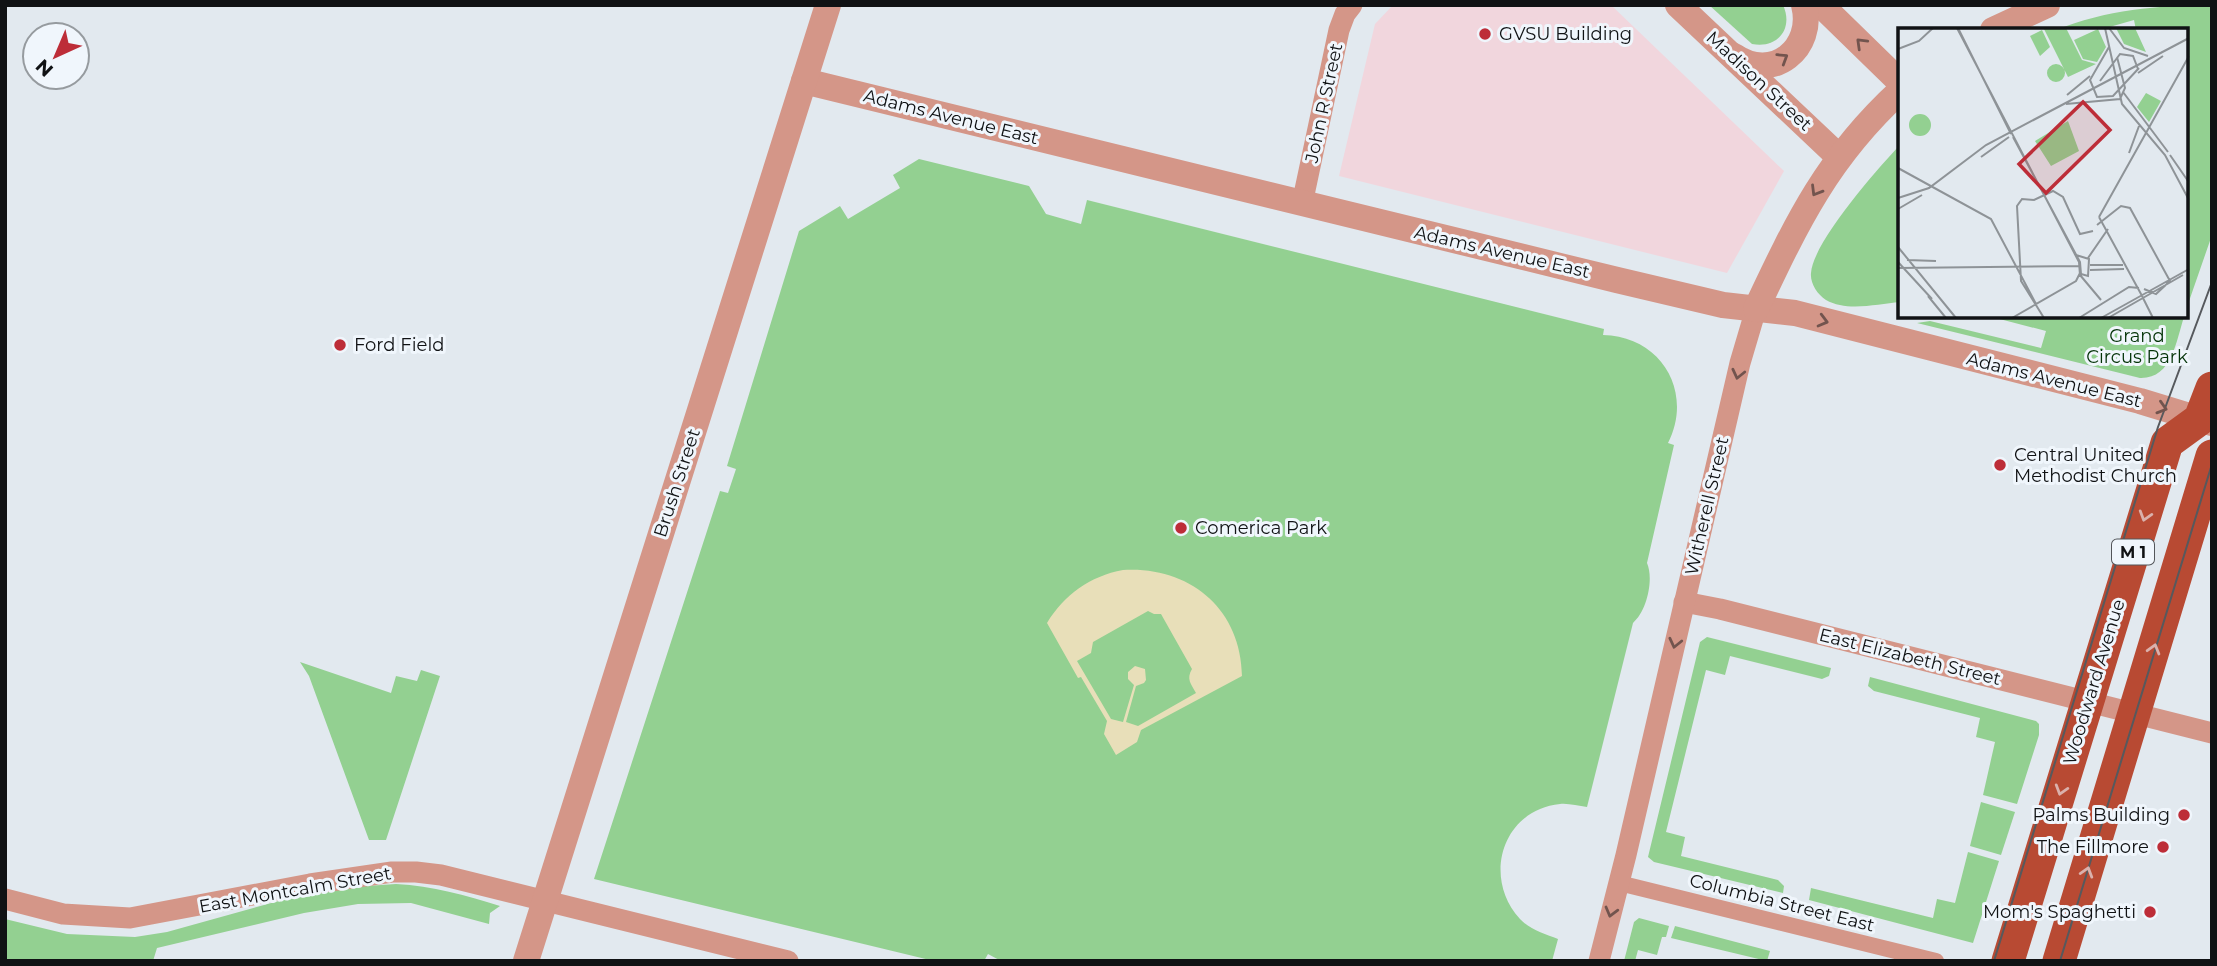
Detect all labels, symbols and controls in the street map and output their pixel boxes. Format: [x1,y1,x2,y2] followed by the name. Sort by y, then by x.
[21,21,91,91] north arrow
[1499,23,1632,45] place label: GVSU Building
[1477,26,1493,42] marker: GVSU Building
[1702,26,1816,136] street label: Madison Street
[1898,28,2189,318] inset map
[1856,39,1869,52] one-way arrow
[1300,41,1347,166] street label: John R Street
[1776,53,1789,66] one-way arrow
[31,54,58,81] text: N
[861,85,1041,149] street label: Adams Avenue East
[1812,183,1825,196] one-way arrow
[1412,221,1592,283] street label: Adams Avenue East
[1817,313,1829,327] one-way arrow
[2086,325,2188,368] park label: Grand Circus Park
[354,334,444,356] place label: Ford Field
[332,337,348,353] marker: Ford Field
[1964,348,2144,412] street label: Adams Avenue East
[1731,368,1746,380] one-way arrow
[2156,400,2168,414] one-way arrow
[649,426,705,540] street label: Brush Street
[1680,435,1734,577] street label: Witherell Street
[2014,444,2177,487] place label: Central United Methodist Church
[1992,457,2008,473] marker: Central United Methodist Church
[2138,509,2153,521] one-way arrow
[1195,517,1327,539] place label: Comerica Park
[1173,520,1189,536] marker: Comerica Park
[2112,540,2154,565] road number: M 1
[2058,597,2130,767] street label: Woodward Avenue
[1817,624,2003,690] street label: East Elizabeth Street
[1668,637,1683,649] one-way arrow
[2146,643,2161,655] one-way arrow
[2054,784,2069,796] one-way arrow
[2032,804,2170,826] place label: Palms Building
[2176,807,2192,823] marker: Palms Building
[2037,836,2149,858] place label: The Fillmore
[2155,839,2171,855] marker: The Fillmore
[197,862,393,918] street label: East Montcalm Street
[2078,867,2093,879] one-way arrow
[1687,869,1877,937] street label: Columbia Street East
[1983,901,2136,923] place label: Mom's Spaghetti
[2142,904,2158,920] marker: Mom's Spaghetti
[1605,906,1619,918] one-way arrow

